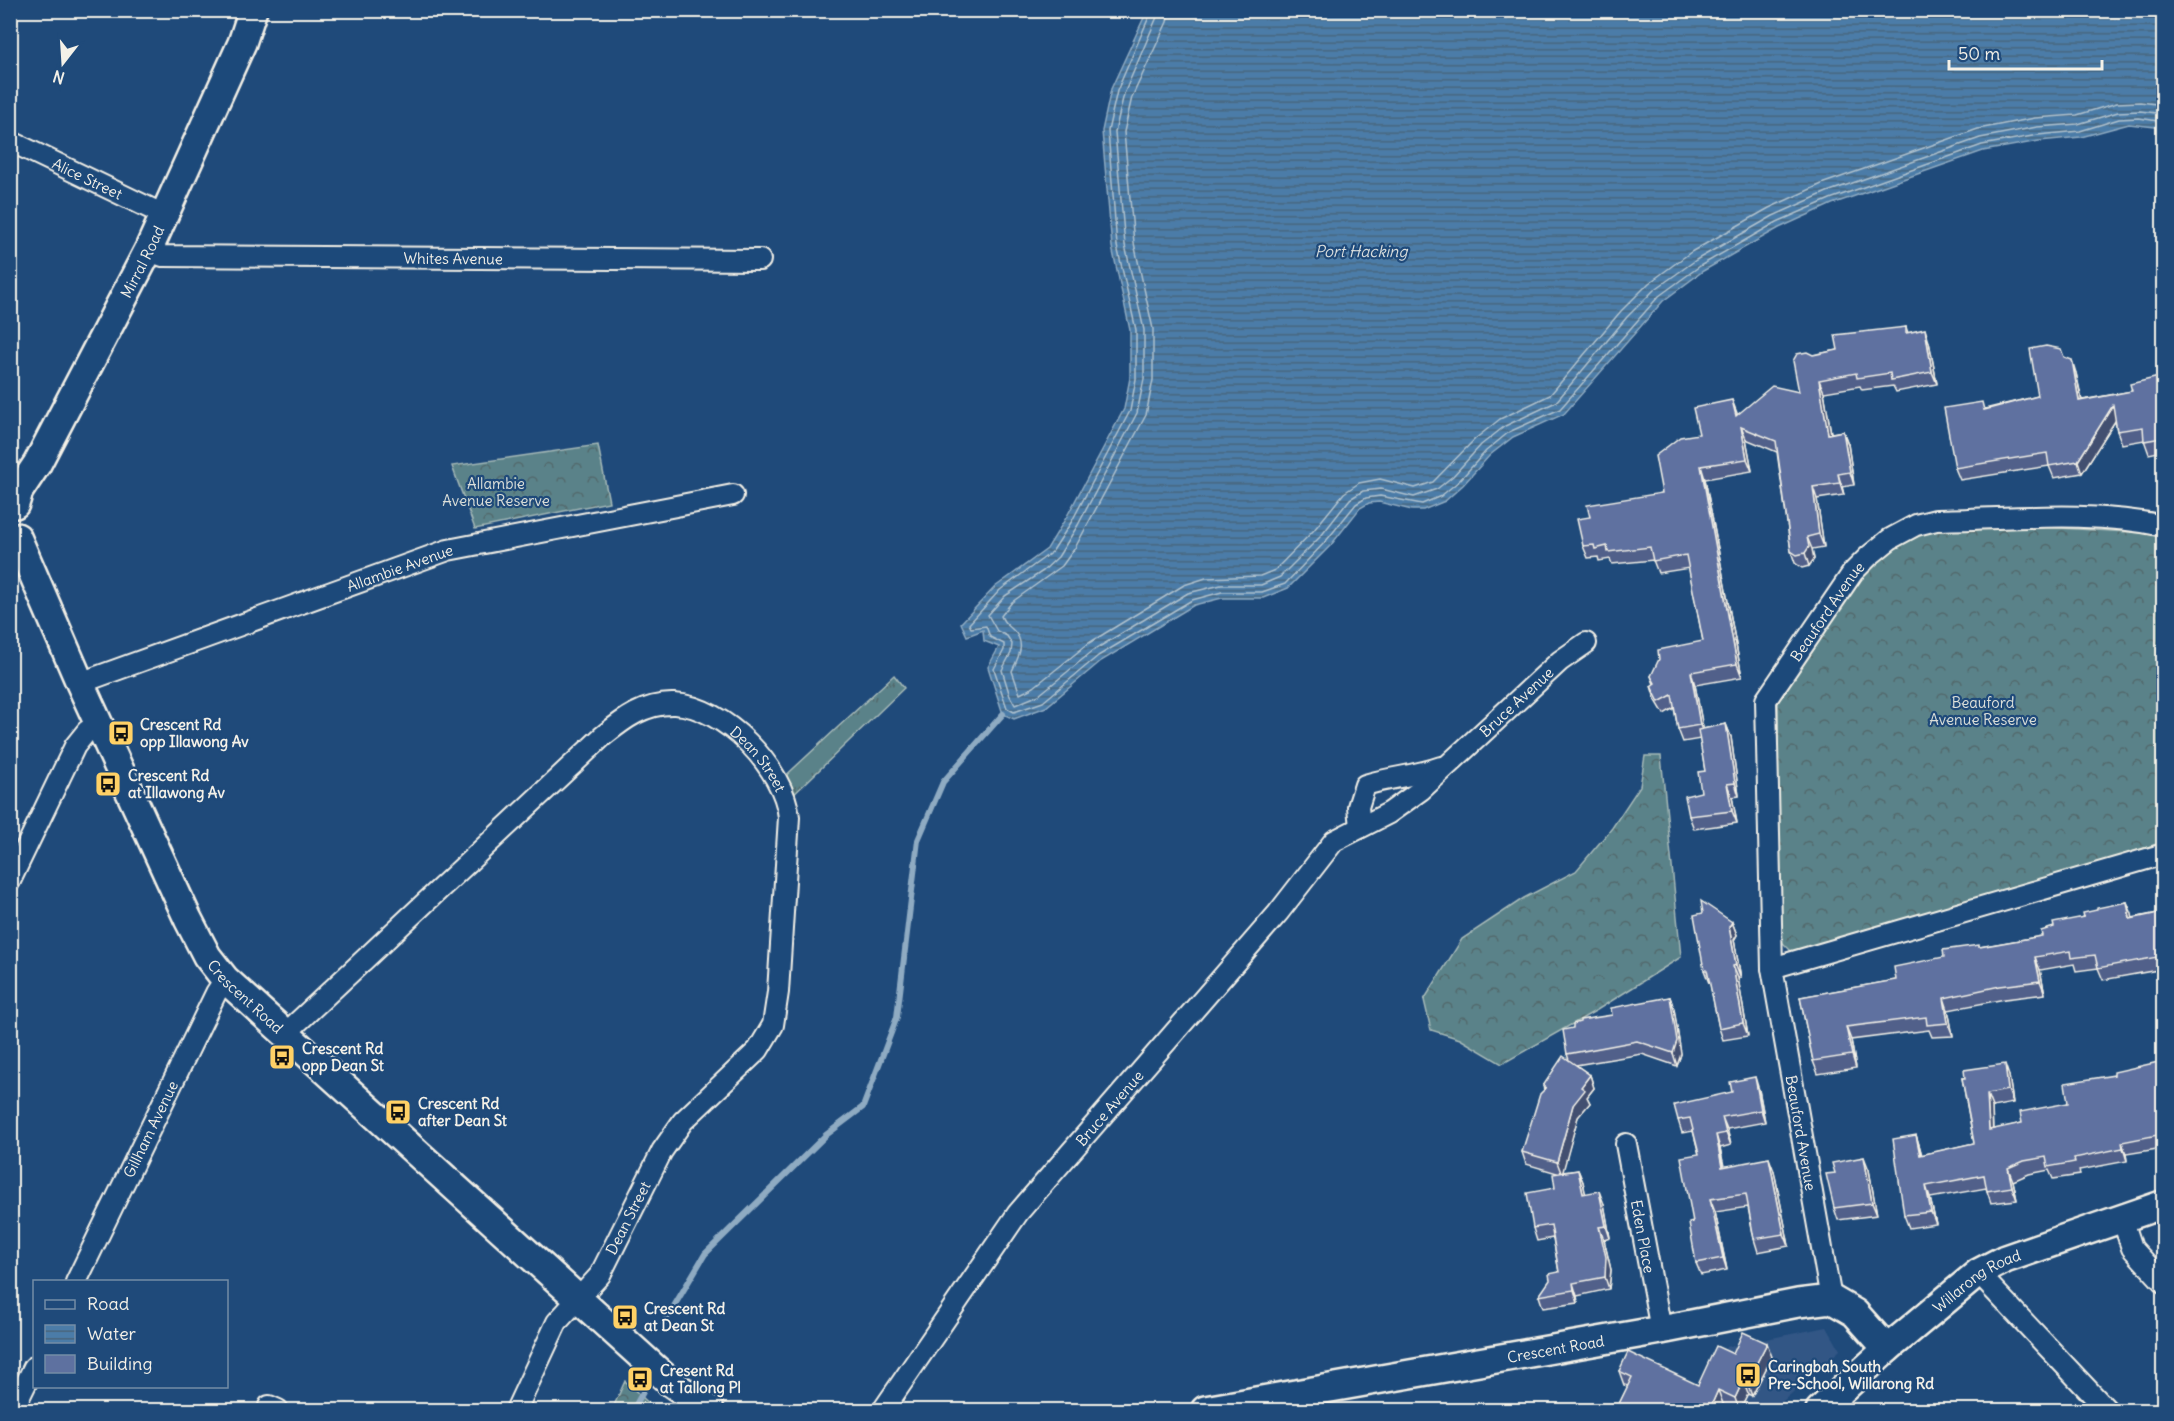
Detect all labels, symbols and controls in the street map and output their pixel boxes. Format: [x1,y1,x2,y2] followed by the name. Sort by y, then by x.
[33,33,93,93] north arrow
[1949,33,2102,71] scale bar
[1958,42,2000,65] text: 50 m
[50,66,67,89] text: N
[49,153,126,203] street label: Alice Street
[116,222,168,301] street label: Mirral Road
[1315,241,1408,261] water label: Port Hacking
[403,248,503,268] street label: Whites Avenue
[442,474,550,510] park label: Allambie Avenue Reserve
[344,540,454,595] street label: Allambie Avenue
[1786,557,1868,665] street label: Beauford Avenue
[1475,663,1557,741] street label: Bruce Avenue
[1929,693,2037,729] park label: Beauford Avenue Reserve
[140,715,249,752] place label: Crescent Rd opp Illawong Av
[106,718,136,748] bus stop icon: Crescent Rd opp Illawong Av
[727,721,790,795] street label: Dean Street
[128,766,225,803] place label: Crescent Rd at Illawong Av
[93,769,123,799] bus stop icon: Crescent Rd at Illawong Av
[204,955,288,1037] street label: Crescent Road
[302,1039,385,1076] place label: Crescent Rd opp Dean St
[267,1042,297,1072] bus stop icon: Crescent Rd opp Dean St
[1071,1066,1147,1150] street label: Bruce Avenue
[1781,1074,1821,1192] street label: Beauford Avenue
[119,1077,182,1181] street label: Gillham Avenue
[418,1094,508,1130] place label: Crescent Rd after Dean St
[383,1097,413,1127] bus stop icon: Crescent Rd after Dean St
[601,1178,655,1258] street label: Dean Street
[1627,1198,1660,1275] street label: Eden Place
[1929,1245,2023,1316] street label: Willarong Road
[33,1280,228,1388] legend
[87,1292,130,1315] text: Road
[644,1299,725,1335] place label: Crescent Rd at Dean St
[610,1302,640,1332] bus stop icon: Crescent Rd at Dean St
[87,1322,137,1345] text: Water
[1506,1331,1606,1366] street label: Crescent Road
[87,1352,152,1375] text: Building
[1768,1357,1934,1394] place label: Caringbah South Pre-School, Willarong Rd
[1733,1360,1763,1390] bus stop icon: Caringbah South Pre-School, Willarong Rd
[660,1361,741,1398] place label: Cresent Rd at Tallong Pl
[625,1364,655,1394] bus stop icon: Cresent Rd at Tallong Pl

